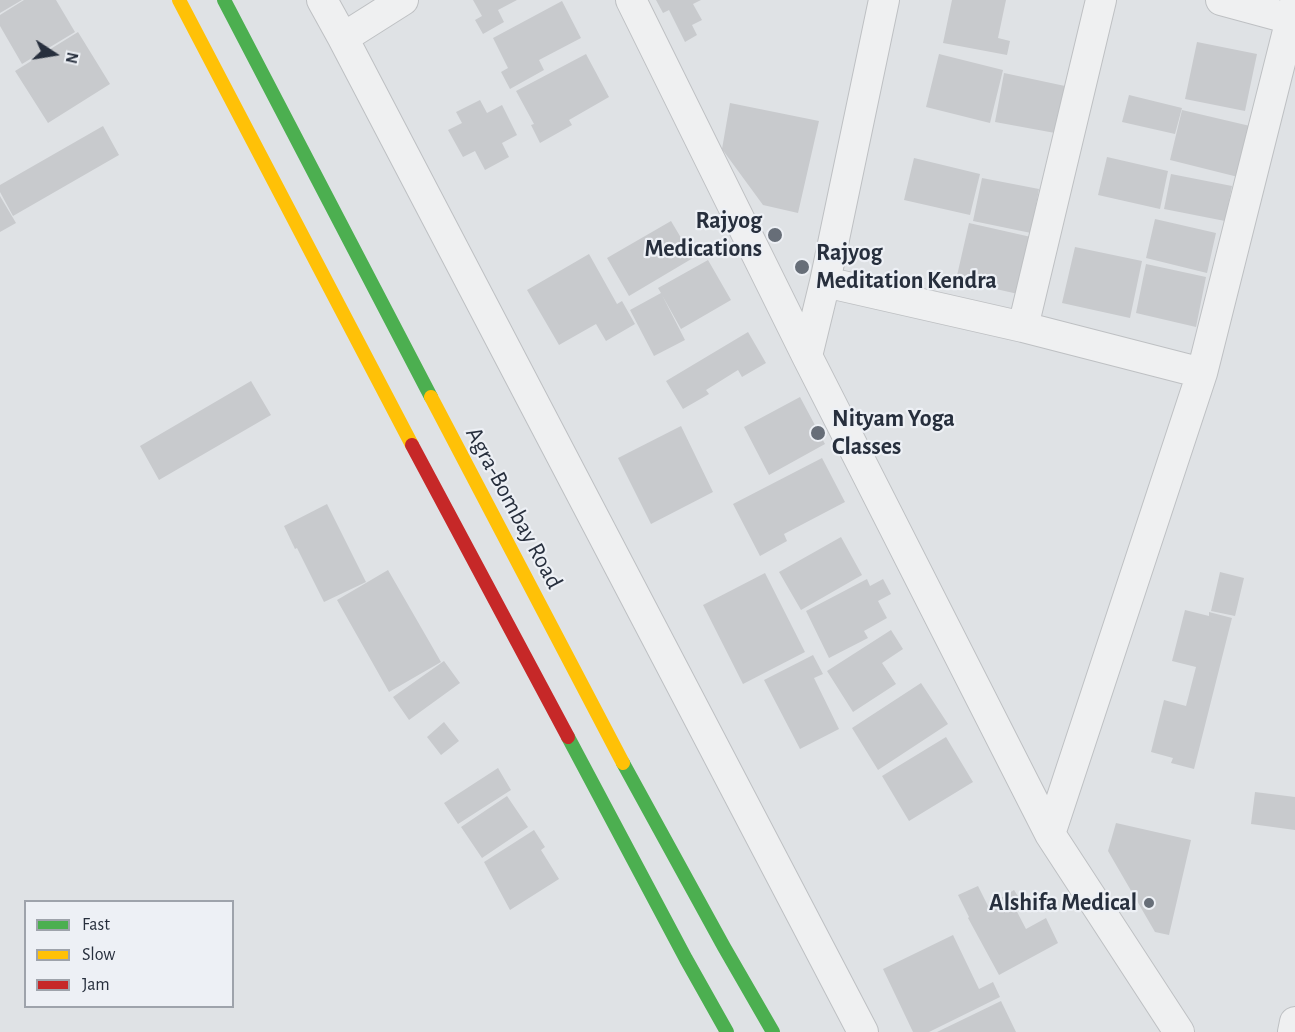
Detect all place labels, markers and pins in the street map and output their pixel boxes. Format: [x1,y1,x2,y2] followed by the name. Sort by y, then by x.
[644,207,762,263] place label: Rajyog Medications
[766,226,784,244] marker: Rajyog Medications
[816,239,997,295] place label: Rajyog Meditation Kendra
[793,258,811,276] marker: Rajyog Meditation Kendra
[832,405,955,461] place label: Nityam Yoga Classes
[809,424,827,442] marker: Nityam Yoga Classes
[989,889,1137,917] place label: Alshifa Medical
[1142,896,1156,910] marker: Alshifa Medical

